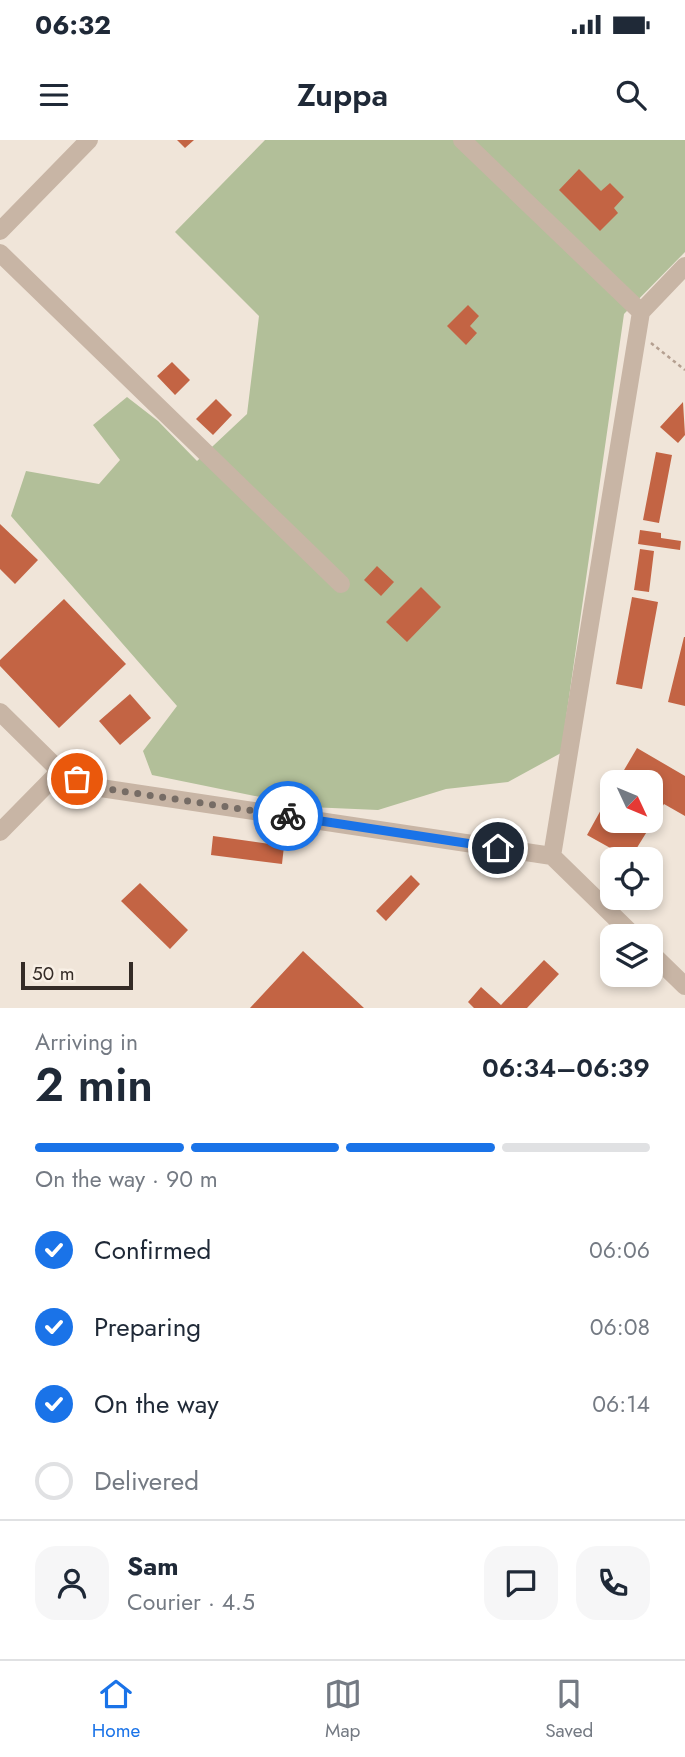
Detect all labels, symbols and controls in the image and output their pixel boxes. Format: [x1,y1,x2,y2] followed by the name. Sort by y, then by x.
[35,6,111,44] text: 06:32
[297,72,388,118] text: Zuppa
[35,76,73,114] icon: menu
[612,76,650,114] icon: search
[47,749,107,809] pin
[58,760,96,798] icon: bag
[600,770,663,833] north arrow
[600,770,663,987] map controls
[253,781,323,851] courier
[269,797,307,835] icon: bike
[468,818,528,878] pin
[479,829,517,867] icon: home
[600,847,663,910] button: locate
[600,924,663,987] button: layers
[21,959,133,991] scale bar
[32,960,75,987] text: 50 m
[35,1025,138,1059] text: Arriving in
[482,1049,650,1087] text: 06:34–06:39
[35,1052,153,1118] text: 2 min
[35,1162,218,1196] text: On the way · 90 m
[35,1231,73,1269] icon: check
[94,1231,211,1269] text: Confirmed
[589,1233,650,1267] text: 06:06
[35,1308,73,1346] icon: check
[94,1308,201,1346] text: Preparing
[590,1310,650,1344] text: 06:08
[35,1385,73,1423] icon: check
[94,1385,219,1423] text: On the way
[592,1387,650,1421] text: 06:14
[94,1462,199,1500] text: Delivered
[35,1546,109,1620] button: person
[484,1546,558,1620] button: chat
[576,1546,650,1620] button: phone
[127,1547,179,1585] text: Sam
[127,1585,255,1619] text: Courier · 4.5
[92,1675,140,1744] tab: Home
[324,1675,362,1744] tab: Map
[545,1675,593,1744] tab: Saved

